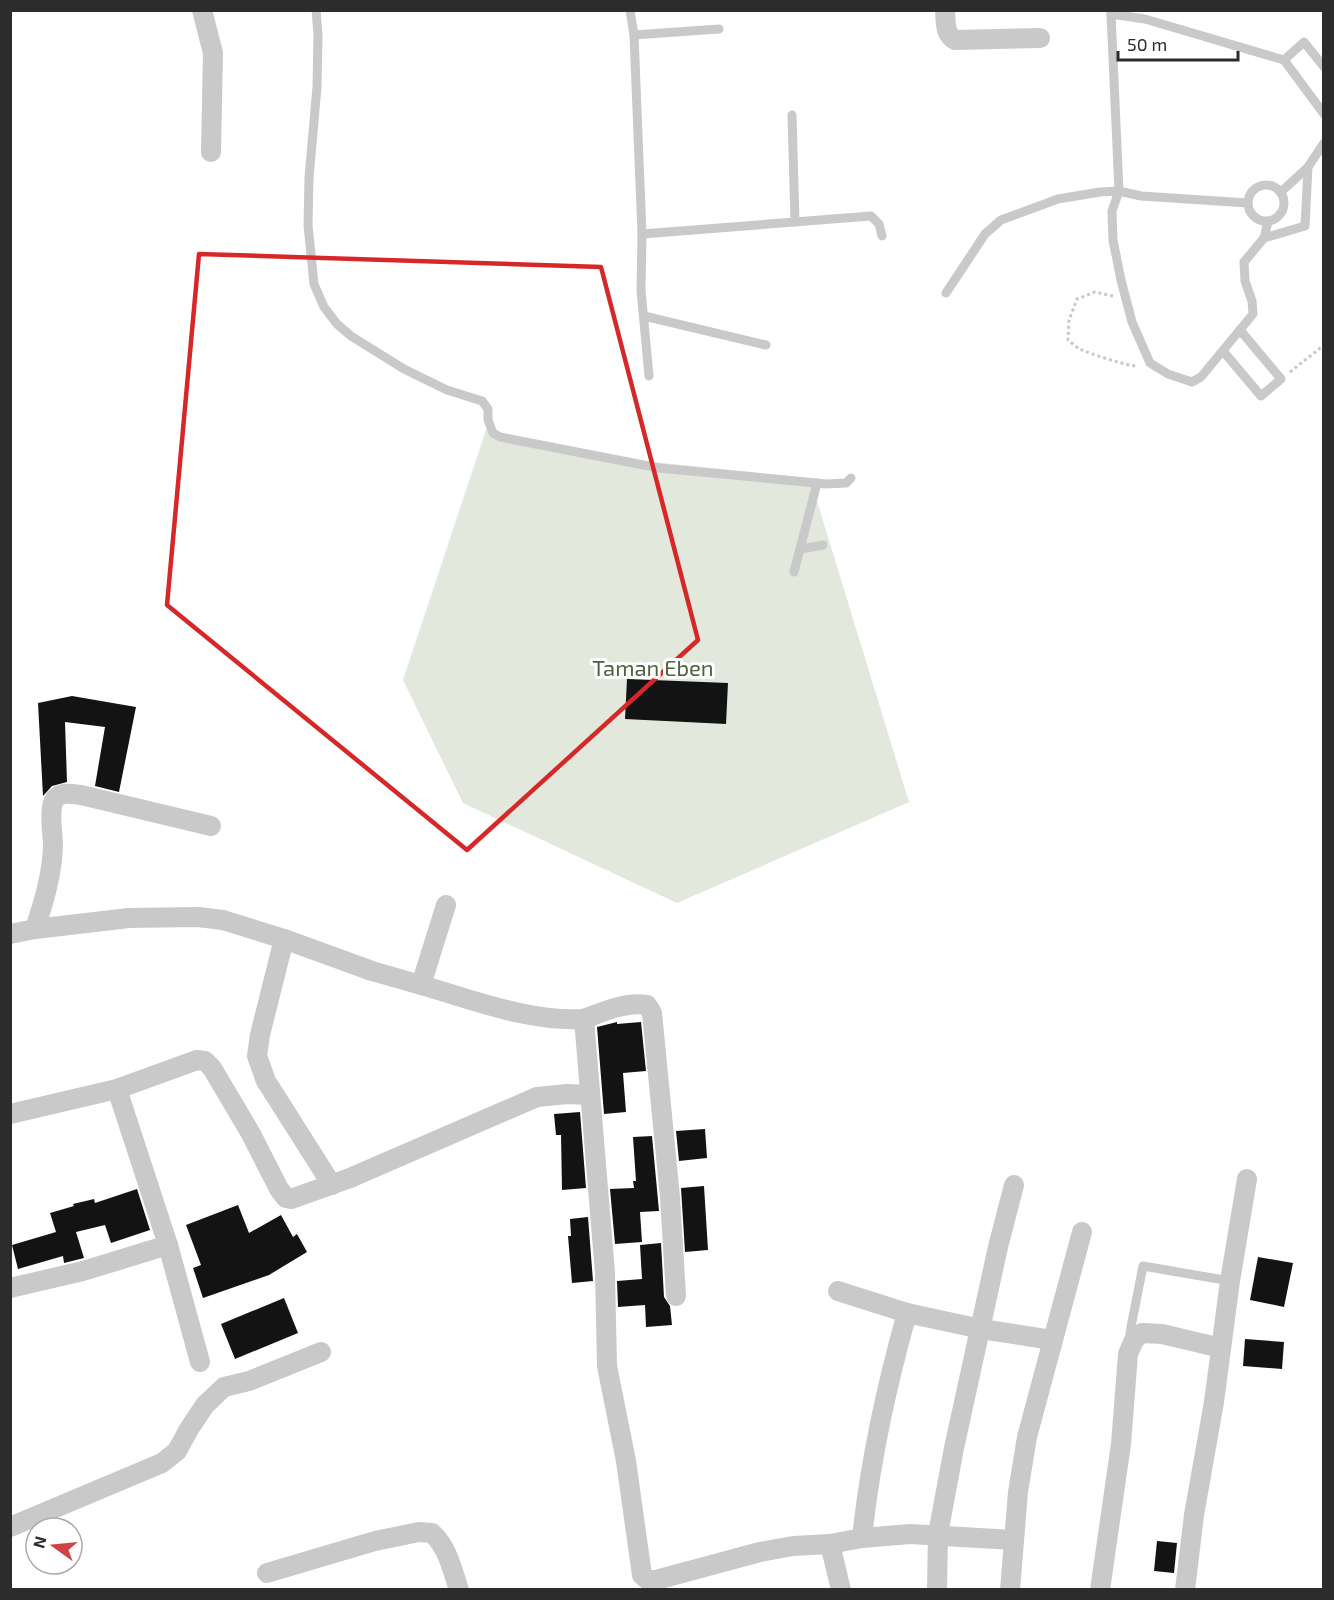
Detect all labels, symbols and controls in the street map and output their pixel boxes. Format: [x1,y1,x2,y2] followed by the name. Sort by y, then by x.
[1118,24,1238,62] scale bar
[1127,33,1167,55] text: 50 m
[592,654,714,680] park label: Taman Eben
[24,1516,84,1576] north arrow
[28,1534,50,1550] text: N

